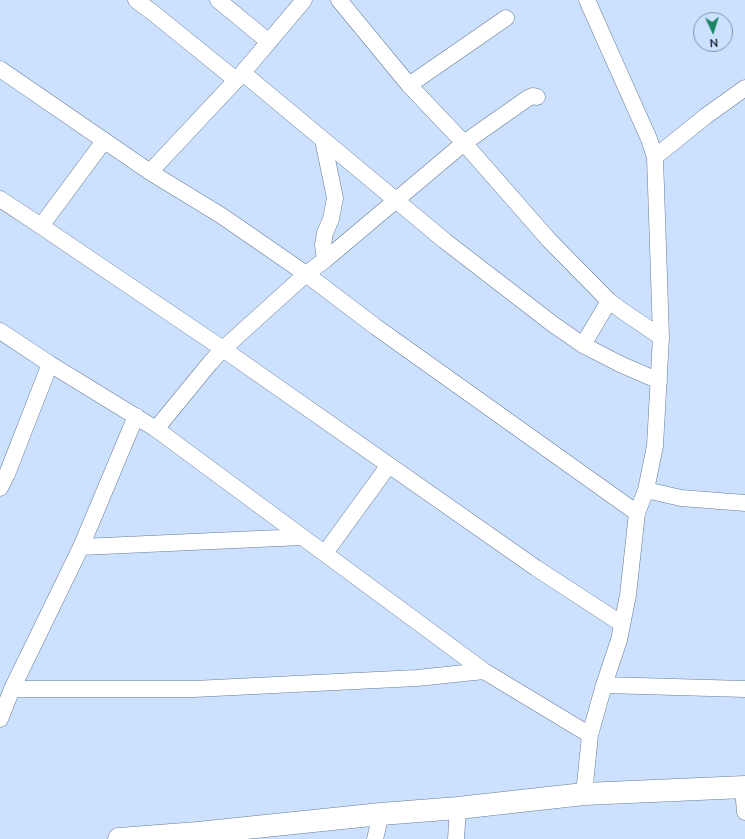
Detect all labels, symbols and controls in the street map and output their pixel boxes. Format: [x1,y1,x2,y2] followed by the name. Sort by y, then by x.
[693,12,733,52] north arrow
[709,36,718,50] text: N

